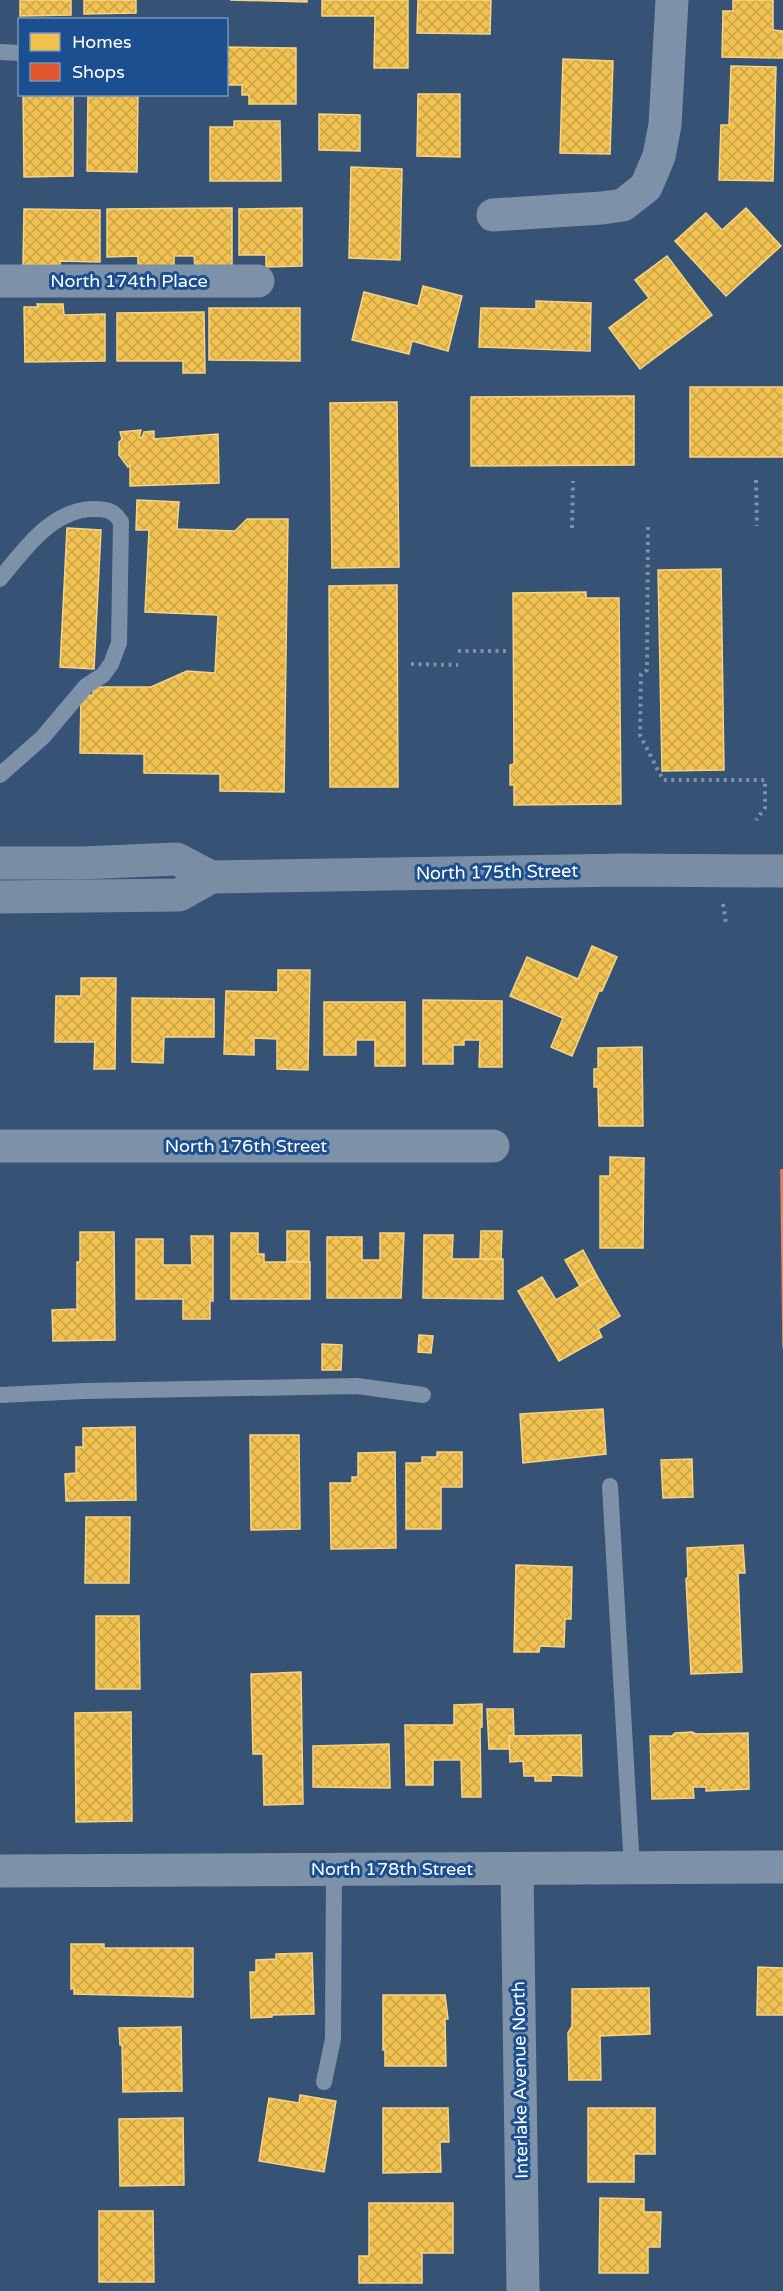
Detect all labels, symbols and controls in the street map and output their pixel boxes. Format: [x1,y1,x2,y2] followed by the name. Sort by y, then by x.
[18,18,228,96] legend
[72,31,132,53] text: Homes
[72,61,125,83] text: Shops
[50,270,208,292] street label: North 174th Place
[416,860,579,884] street label: North 175th Street
[165,1135,327,1157] street label: North 176th Street
[311,1858,473,1880] street label: North 178th Street
[507,1981,533,2179] street label: Interlake Avenue North

